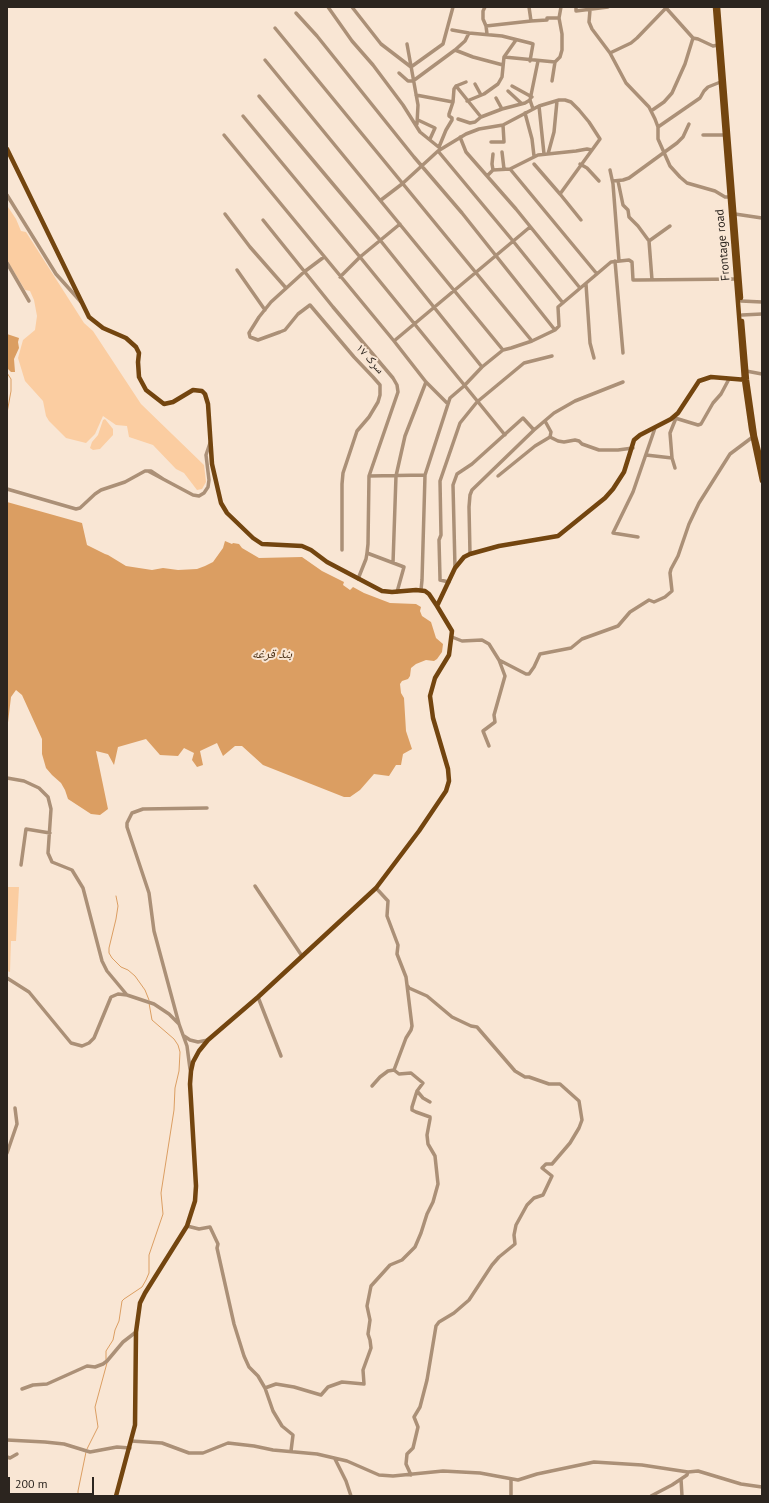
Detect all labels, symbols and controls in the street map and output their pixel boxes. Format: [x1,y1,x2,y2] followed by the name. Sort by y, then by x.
[713,209,733,281] street label: Frontage road
[353,341,387,377] street label: سرک ۱۷
[252,646,292,662] water label: بندٔ قرغه
[10,1469,96,1495] scale bar
[15,1476,48,1491] text: 200 m

